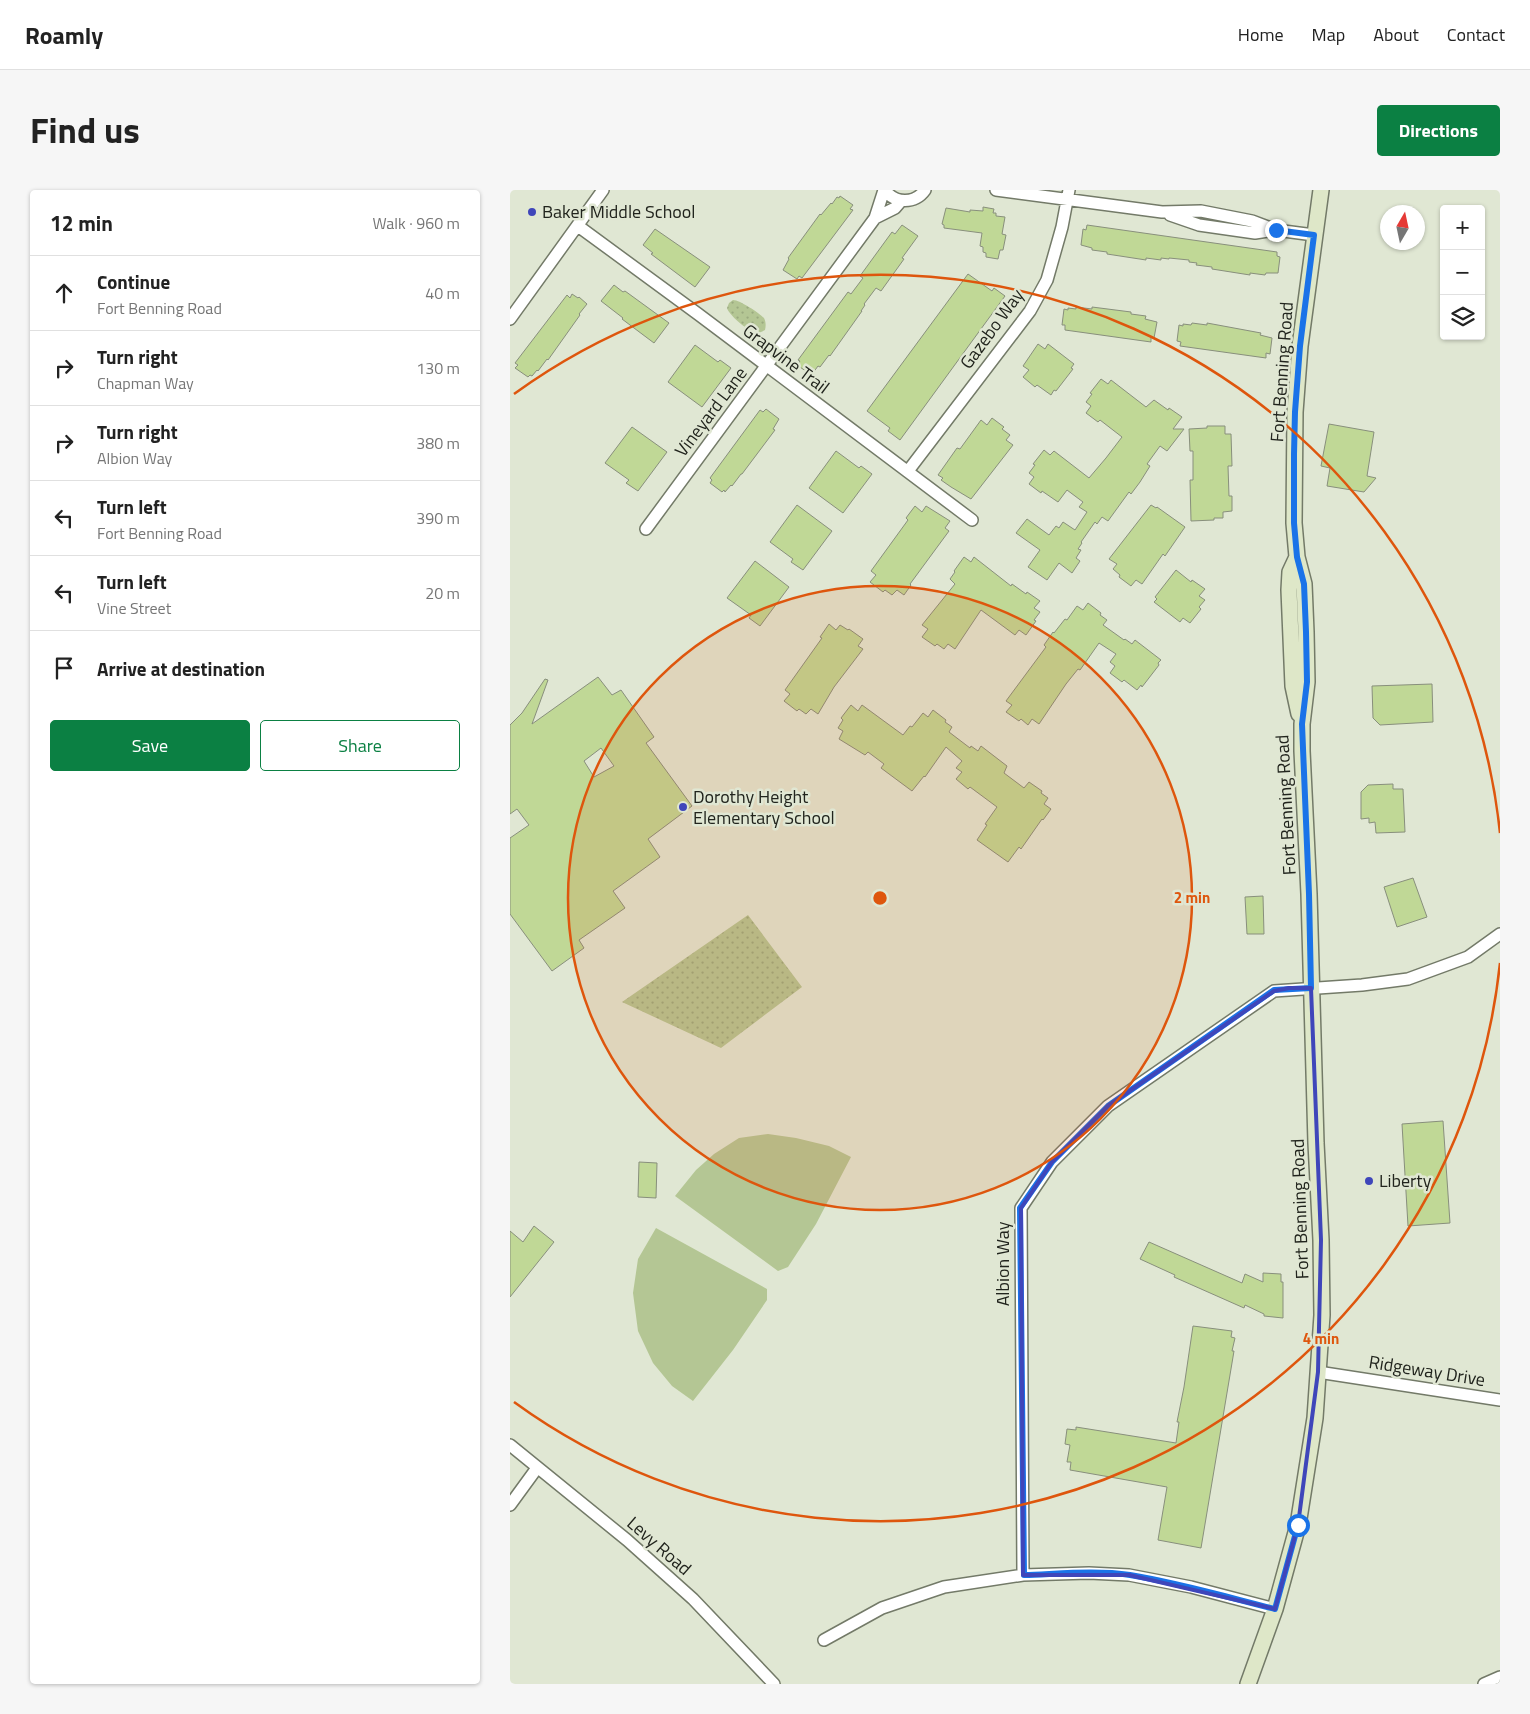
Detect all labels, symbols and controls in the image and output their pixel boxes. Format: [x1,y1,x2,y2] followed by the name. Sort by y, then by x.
[25,17,103,53] text: Roamly
[1238,21,1284,48] text: Home
[1312,21,1345,48] text: Map
[1373,21,1419,48] text: About
[1447,21,1505,48] text: Contact
[30,103,140,157] text: Find us
[1377,105,1500,156] button: Directions
[542,198,696,225] place label: Baker Middle School
[1380,205,1425,250] north arrow
[1440,205,1485,340] map controls
[1440,205,1485,250] button: +
[526,206,538,218] marker: Baker Middle School
[50,207,113,239] text: 12 min
[372,211,460,235] text: Walk · 960 m
[1265,219,1288,242] route end
[1440,250,1485,295] button: −
[97,267,170,296] text: Continue
[50,279,78,307] icon: ahead
[425,281,460,305] text: 40 m
[953,283,1030,374] street label: Gazebo Way
[1440,295,1485,340] button: layers
[97,296,222,320] text: Fort Benning Road
[1263,301,1300,443] street label: Fort Benning Road
[737,317,835,400] street label: Grapvine Trail
[97,342,178,371] text: Turn right
[50,354,78,382] icon: right
[416,356,460,380] text: 130 m
[668,361,753,462] street label: Vineyard Lane
[97,371,194,395] text: Chapman Way
[97,417,178,446] text: Turn right
[50,429,78,457] icon: right
[416,431,460,455] text: 380 m
[97,446,172,470] text: Albion Way
[97,492,167,521] text: Turn left
[50,504,78,532] icon: left
[416,506,460,530] text: 390 m
[97,521,222,545] text: Fort Benning Road
[97,567,167,596] text: Turn left
[50,579,78,607] icon: left
[425,581,460,605] text: 20 m
[97,596,171,620] text: Vine Street
[50,654,78,682] icon: arrive
[97,654,265,683] text: Arrive at destination
[50,720,250,771] button: Save
[260,720,460,771] button: Share
[1268,734,1303,876] street label: Fort Benning Road
[693,783,835,831] place label: Dorothy Height Elementary School
[677,801,689,813] marker: Dorothy Height Elementary School
[1174,886,1210,909] text: 2 min
[871,889,889,907] centre of rings
[1284,1138,1315,1280] street label: Fort Benning Road
[1379,1167,1432,1194] place label: Liberty
[1363,1175,1375,1187] marker: Liberty
[989,1221,1016,1306] street label: Albion Way
[1303,1327,1339,1350] text: 4 min
[1367,1348,1487,1393] street label: Ridgeway Drive
[621,1510,698,1581] street label: Levy Road
[1287,1514,1310,1537] route start

